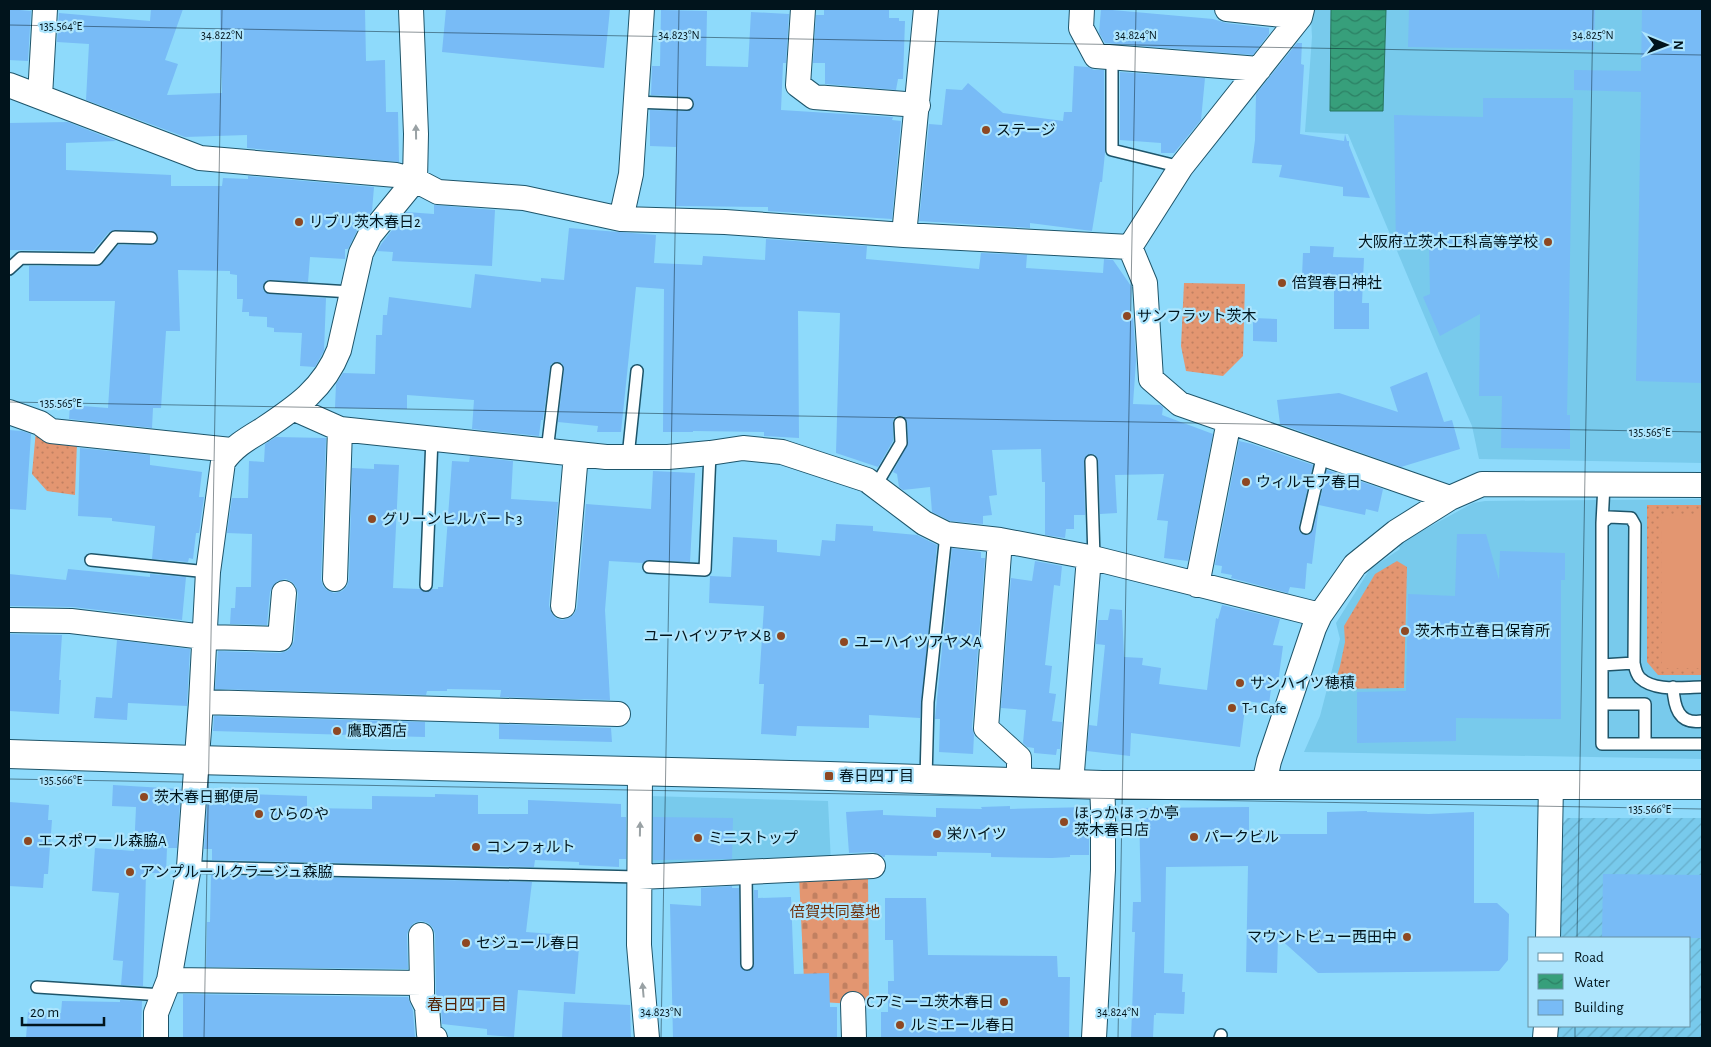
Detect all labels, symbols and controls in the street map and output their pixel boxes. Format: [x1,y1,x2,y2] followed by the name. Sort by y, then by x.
[40,20,82,32] text: 135.564°E
[1641,20,1691,70] north arrow
[201,29,243,41] text: 34.822°N
[658,29,700,41] text: 34.823°N
[1115,29,1157,41] text: 34.824°N
[1572,29,1614,41] text: 34.825°N
[1671,40,1685,50] text: N
[411,123,419,139] one-way arrow
[996,123,1056,138] place label: ステージ
[980,124,992,136] marker: ステージ
[309,214,421,230] place label: リブリ茨木春日2
[293,216,305,228] marker: リブリ茨木春日2
[1358,234,1538,250] place label: 大阪府立茨木工科高等学校
[1542,236,1554,248] marker: 大阪府立茨木工科高等学校
[1292,275,1382,291] place label: 倍賀春日神社
[1276,277,1288,289] marker: 倍賀春日神社
[1137,308,1257,324] place label: サンフラット茨木
[1121,310,1133,322] marker: サンフラット茨木
[40,397,82,409] text: 135.565°E
[1629,426,1671,438] text: 135.565°E
[1256,474,1361,490] place label: ウィルモア春日
[1240,476,1252,488] marker: ウィルモア春日
[382,511,522,527] place label: グリーンヒルパート3
[366,513,378,525] marker: グリーンヒルパート3
[1415,623,1550,639] place label: 茨木市立春日保育所
[1399,625,1411,637] marker: 茨木市立春日保育所
[644,629,771,644] place label: ユーハイツアヤメB
[775,630,787,642] marker: ユーハイツアヤメB
[854,635,982,650] place label: ユーハイツアヤメA
[838,636,850,648] marker: ユーハイツアヤメA
[1250,675,1355,691] place label: サンハイツ穂積
[1234,677,1246,689] marker: サンハイツ穂積
[1242,701,1286,716] place label: T-1 Cafe
[1226,702,1238,714] marker: T-1 Cafe
[347,723,407,739] place label: 鷹取酒店
[331,725,343,737] marker: 鷹取酒店
[839,768,914,784] place label: 春日四丁目
[823,770,835,782] marker: 春日四丁目
[40,774,82,786] text: 135.566°E
[154,789,259,805] place label: 茨木春日郵便局
[138,791,150,803] marker: 茨木春日郵便局
[1629,803,1671,815] text: 135.566°E
[1074,805,1179,838] place label: ほっかほっか亭 茨木春日店
[269,806,329,822] place label: ひらのや
[253,808,265,820] marker: ひらのや
[1058,816,1070,828] marker: ほっかほっか亭 茨木春日店
[636,820,644,836] one-way arrow
[947,826,1007,842] place label: 栄ハイツ
[931,828,943,840] marker: 栄ハイツ
[1204,829,1279,845] place label: パークビル
[708,830,798,846] place label: ミニストップ
[1188,831,1200,843] marker: パークビル
[692,832,704,844] marker: ミニストップ
[38,833,167,849] place label: エスポワール森脇A
[22,835,34,847] marker: エスポワール森脇A
[486,840,576,855] place label: コンフォルト
[470,841,482,853] marker: コンフォルト
[140,864,333,880] place label: アンプルールクラージュ森脇
[124,866,136,878] marker: アンプルールクラージュ森脇
[790,904,880,920] park label: 倍賀共同墓地
[1247,929,1397,945] place label: マウントビュー西田中
[1401,931,1413,943] marker: マウントビュー西田中
[476,935,580,951] place label: セジュール春日
[460,937,472,949] marker: セジュール春日
[1528,937,1691,1027] legend
[1574,950,1604,965] text: Road
[1574,975,1610,990] text: Water
[639,981,647,997] one-way arrow
[22,994,105,1026] scale bar
[866,994,994,1010] place label: Cアミーユ茨木春日
[427,996,507,1013] district label: 春日四丁目
[998,996,1010,1008] marker: Cアミーユ茨木春日
[1574,1000,1624,1015] text: Building
[30,1005,59,1020] text: 20 m
[640,1006,682,1018] text: 34.823°N
[1097,1006,1139,1018] text: 34.824°N
[910,1017,1015,1033] place label: ルミエール春日
[894,1019,906,1031] marker: ルミエール春日

